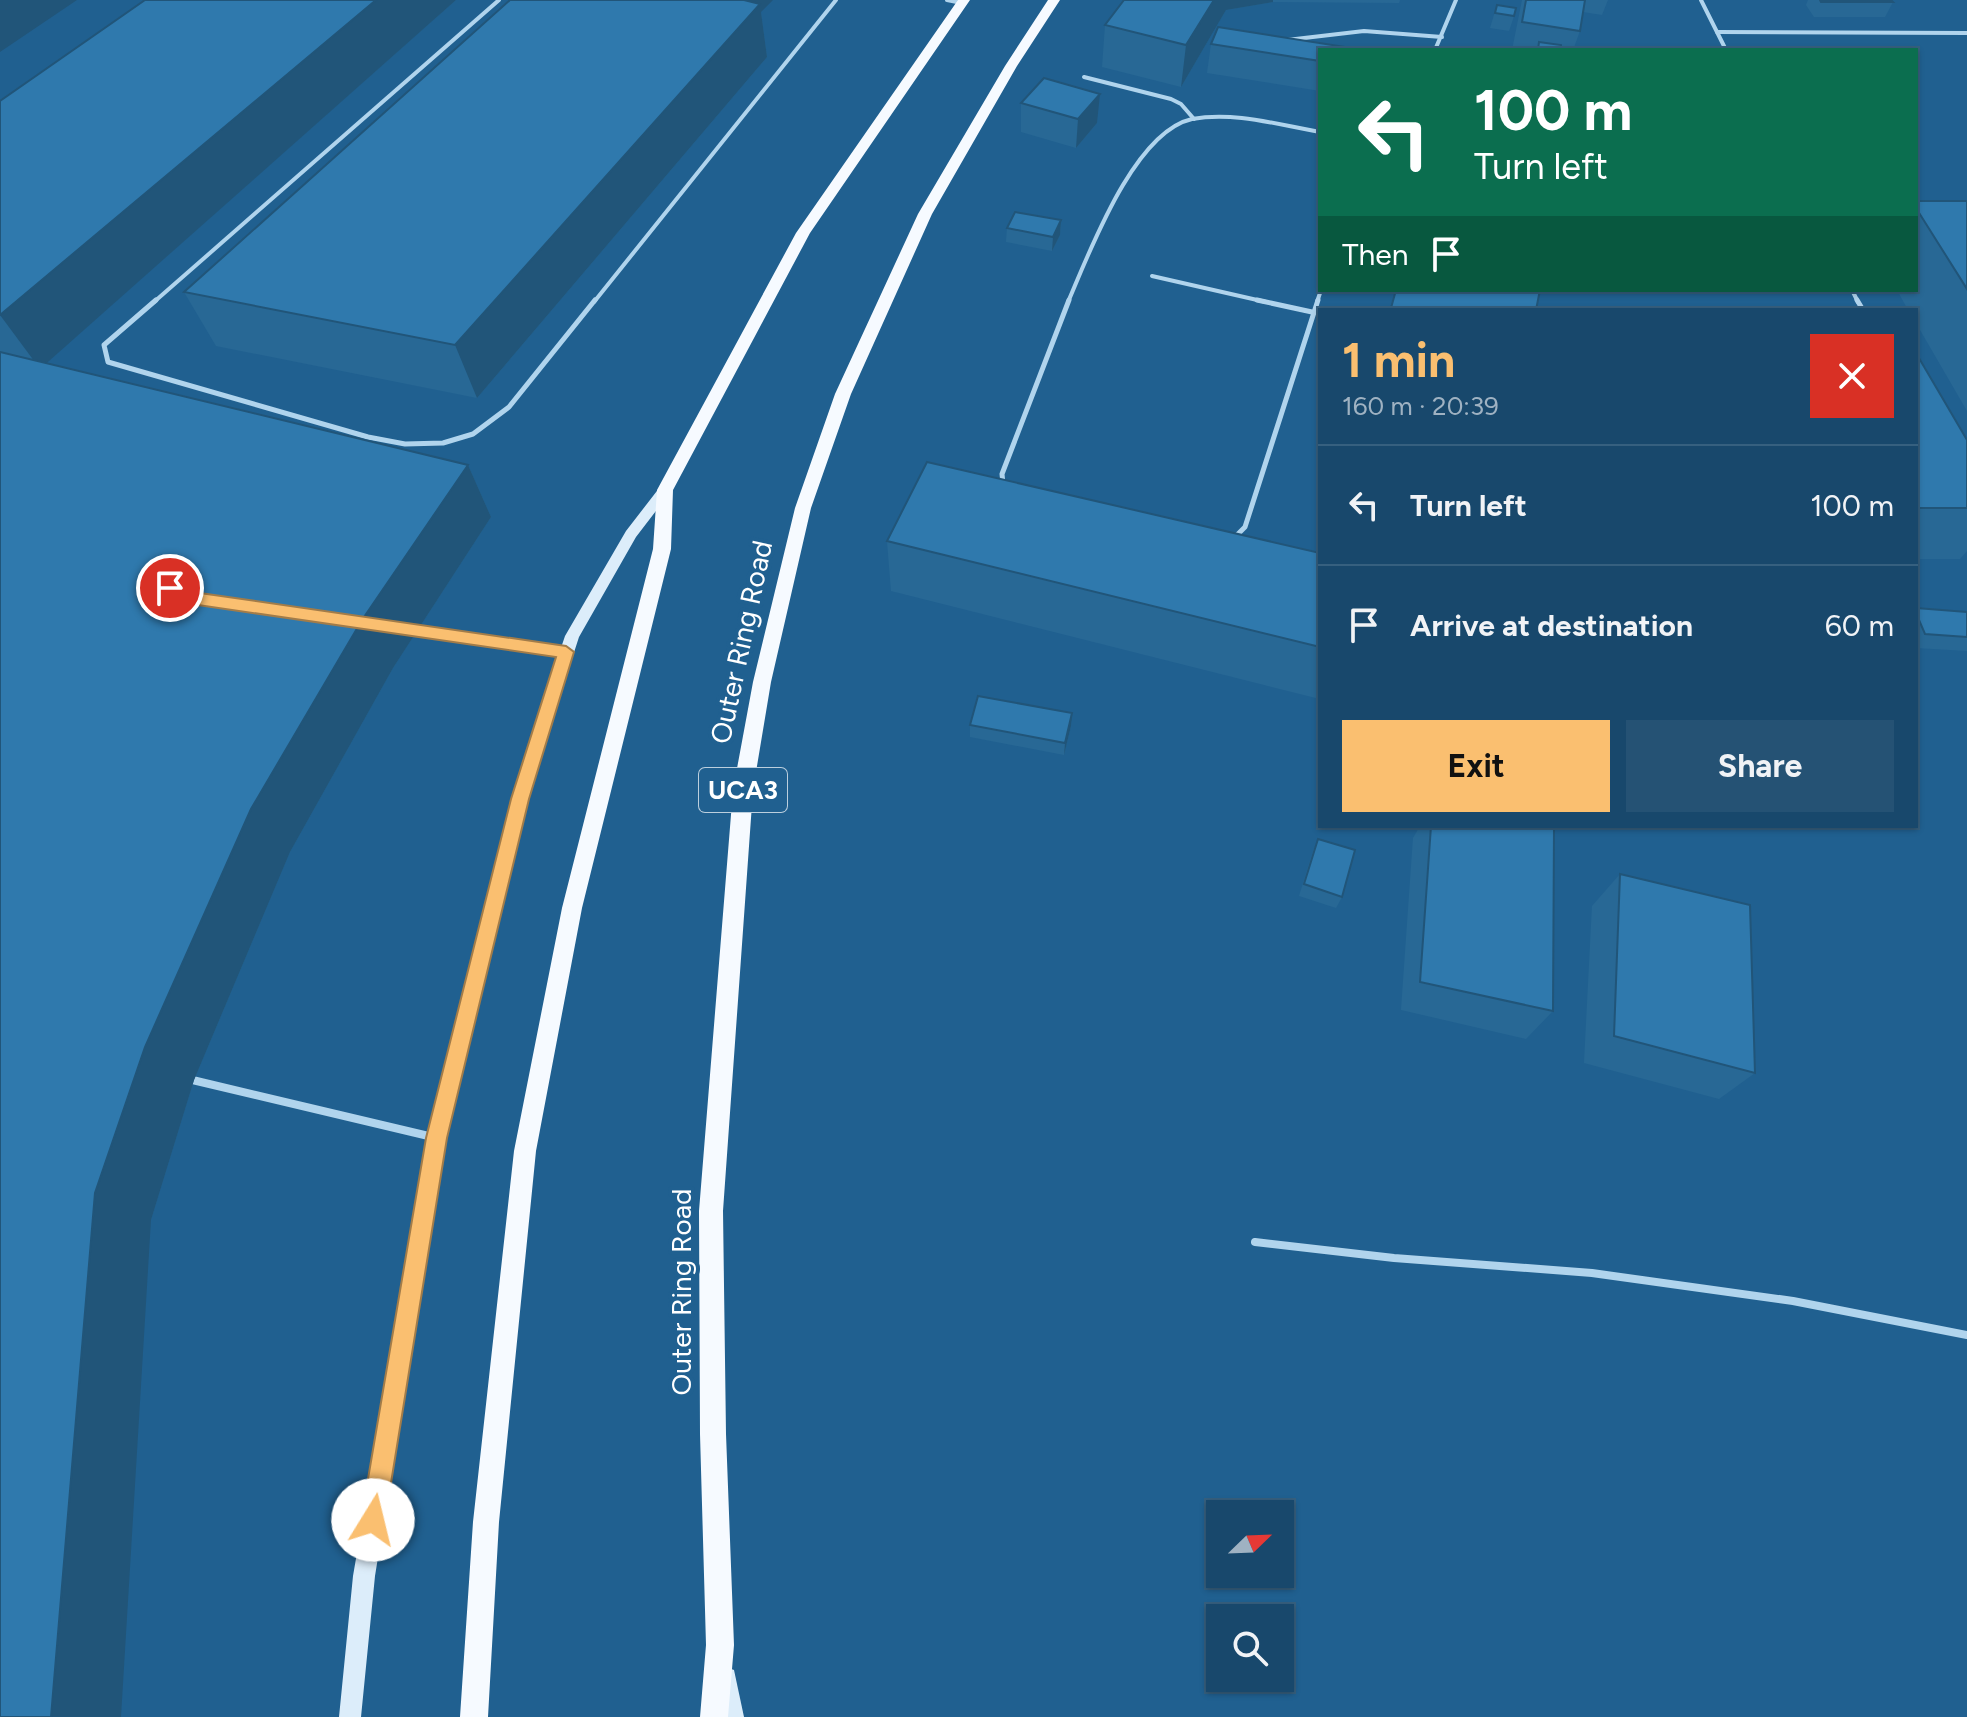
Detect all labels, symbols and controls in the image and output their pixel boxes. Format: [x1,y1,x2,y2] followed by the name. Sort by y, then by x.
[1474,77,1632,144] text: 100 m
[1342,80,1446,184] icon: left
[1474,145,1608,188] text: Turn left
[1424,232,1468,276] icon: arrive
[1342,236,1408,273] text: Then
[1342,331,1455,389] text: 1 min
[1810,334,1894,418] button: close
[1342,390,1499,422] text: 160 m · 20:39
[1342,483,1386,527] icon: left
[1410,487,1527,524] text: Turn left
[1810,487,1894,524] text: 100 m
[703,537,779,747] street label: Outer Ring Road
[136,554,204,622] pin
[148,566,192,610] icon: arrive
[1342,603,1386,647] icon: arrive
[1410,607,1693,644] text: Arrive at destination
[1825,607,1894,644] text: 60 m
[1342,720,1610,812] button: Exit
[1626,720,1894,812] button: Share
[699,768,787,812] road number: UCA3
[664,1189,698,1396] street label: Outer Ring Road
[331,1478,415,1562] position arrow
[1206,1500,1294,1588] north arrow
[1206,1500,1294,1692] map controls
[1206,1604,1294,1692] button: search

